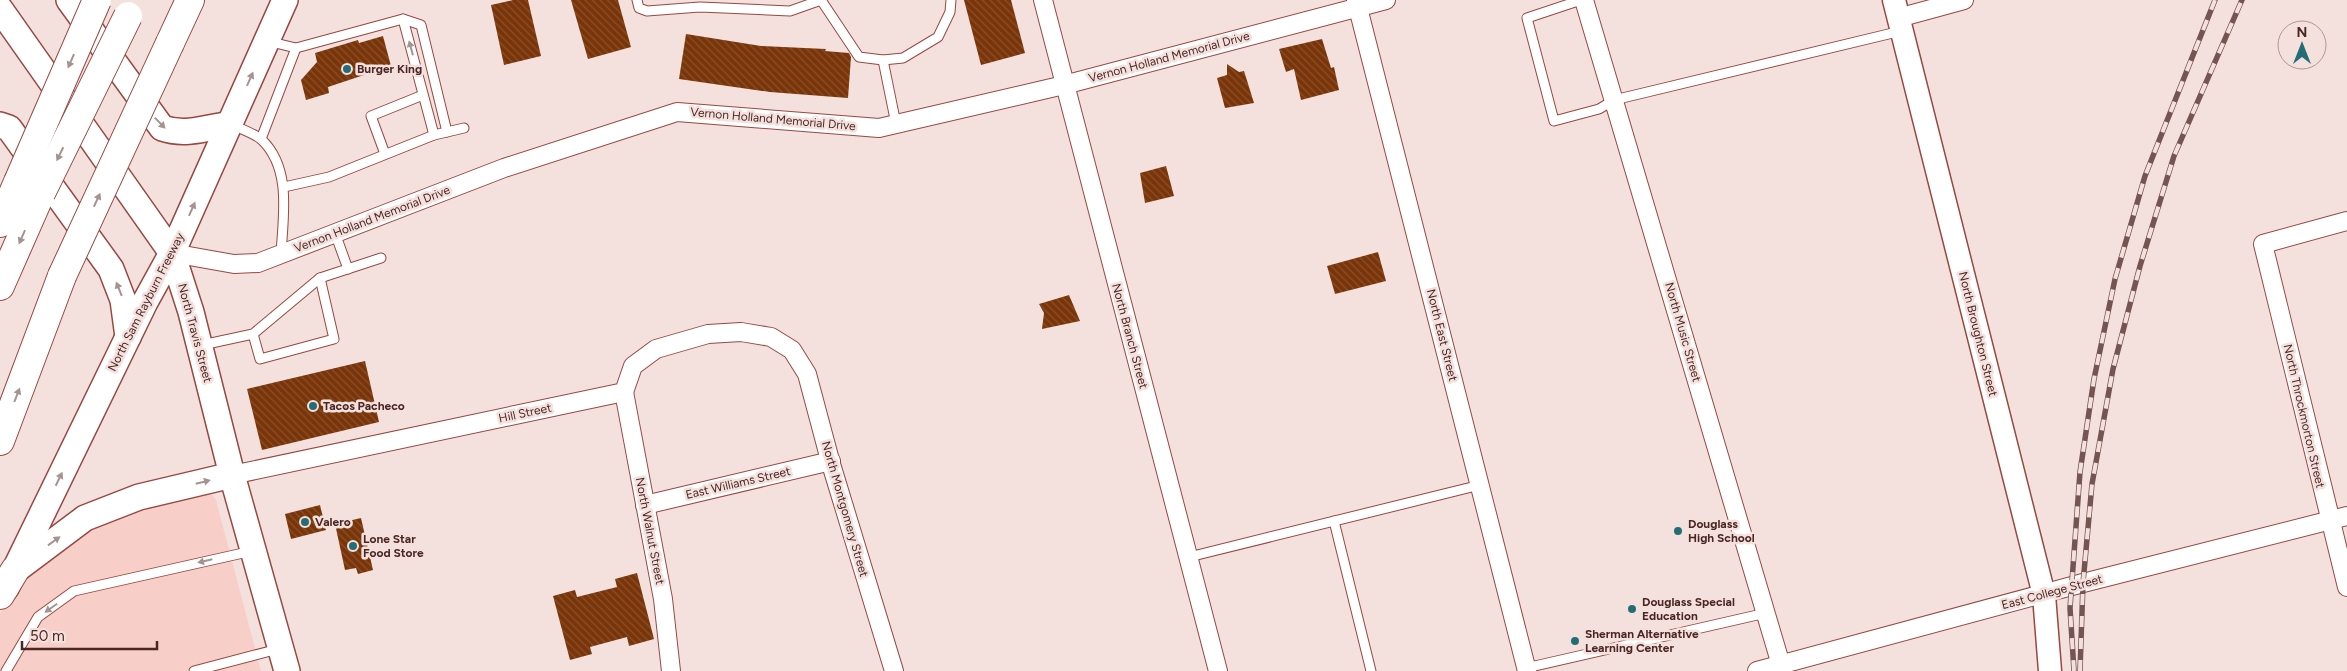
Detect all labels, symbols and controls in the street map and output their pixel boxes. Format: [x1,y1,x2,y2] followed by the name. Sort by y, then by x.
[2277,20,2327,70] north arrow
[2297,24,2307,41] text: N
[1087,29,1251,85] street label: Vernon Holland Memorial Drive
[407,41,415,56] one-way arrow
[66,54,74,68] one-way arrow
[357,62,422,76] place label: Burger King
[341,63,353,75] marker: Burger King
[246,72,254,86] one-way arrow
[690,105,857,133] street label: Vernon Holland Memorial Drive
[155,117,166,130] one-way arrow
[56,147,64,161] one-way arrow
[292,183,452,255] street label: Vernon Holland Memorial Drive
[93,193,101,207] one-way arrow
[188,202,196,216] one-way arrow
[17,230,25,244] one-way arrow
[105,230,187,374] street label: North Sam Rayburn Freeway
[1956,270,2000,398] street label: North Broughton Street
[115,281,123,296] one-way arrow
[1662,281,1704,384] street label: North Music Street
[175,282,215,384] street label: North Travis Street
[1109,282,1151,391] street label: North Branch Street
[1424,287,1460,383] street label: North East Street
[2281,343,2327,490] street label: North Throckmorton Street
[13,387,21,402] one-way arrow
[323,399,405,413] place label: Tacos Pacheco
[307,400,319,412] marker: Tacos Pacheco
[497,400,553,425] street label: Hill Street
[819,440,871,579] street label: North Montgomery Street
[684,464,792,502] street label: East Williams Street
[55,472,63,486] one-way arrow
[633,476,667,586] street label: North Walnut Street
[196,478,211,486] one-way arrow
[315,515,351,529] place label: Valero
[299,516,311,528] marker: Valero
[1688,517,1755,545] place label: Douglass High School
[1672,525,1684,537] marker: Douglass High School
[363,532,424,560] place label: Lone Star Food Store
[47,536,61,546] one-way arrow
[347,540,359,552] marker: Lone Star Food Store
[196,558,212,566] one-way arrow
[2000,572,2104,612] street label: East College Street
[1642,595,1735,623] place label: Douglass Special Education
[44,603,58,613] one-way arrow
[1626,603,1638,615] marker: Douglass Special Education
[22,618,158,650] scale bar
[30,627,65,645] text: 50 m
[1585,627,1699,655] place label: Sherman Alternative Learning Center
[1569,635,1581,647] marker: Sherman Alternative Learning Center

